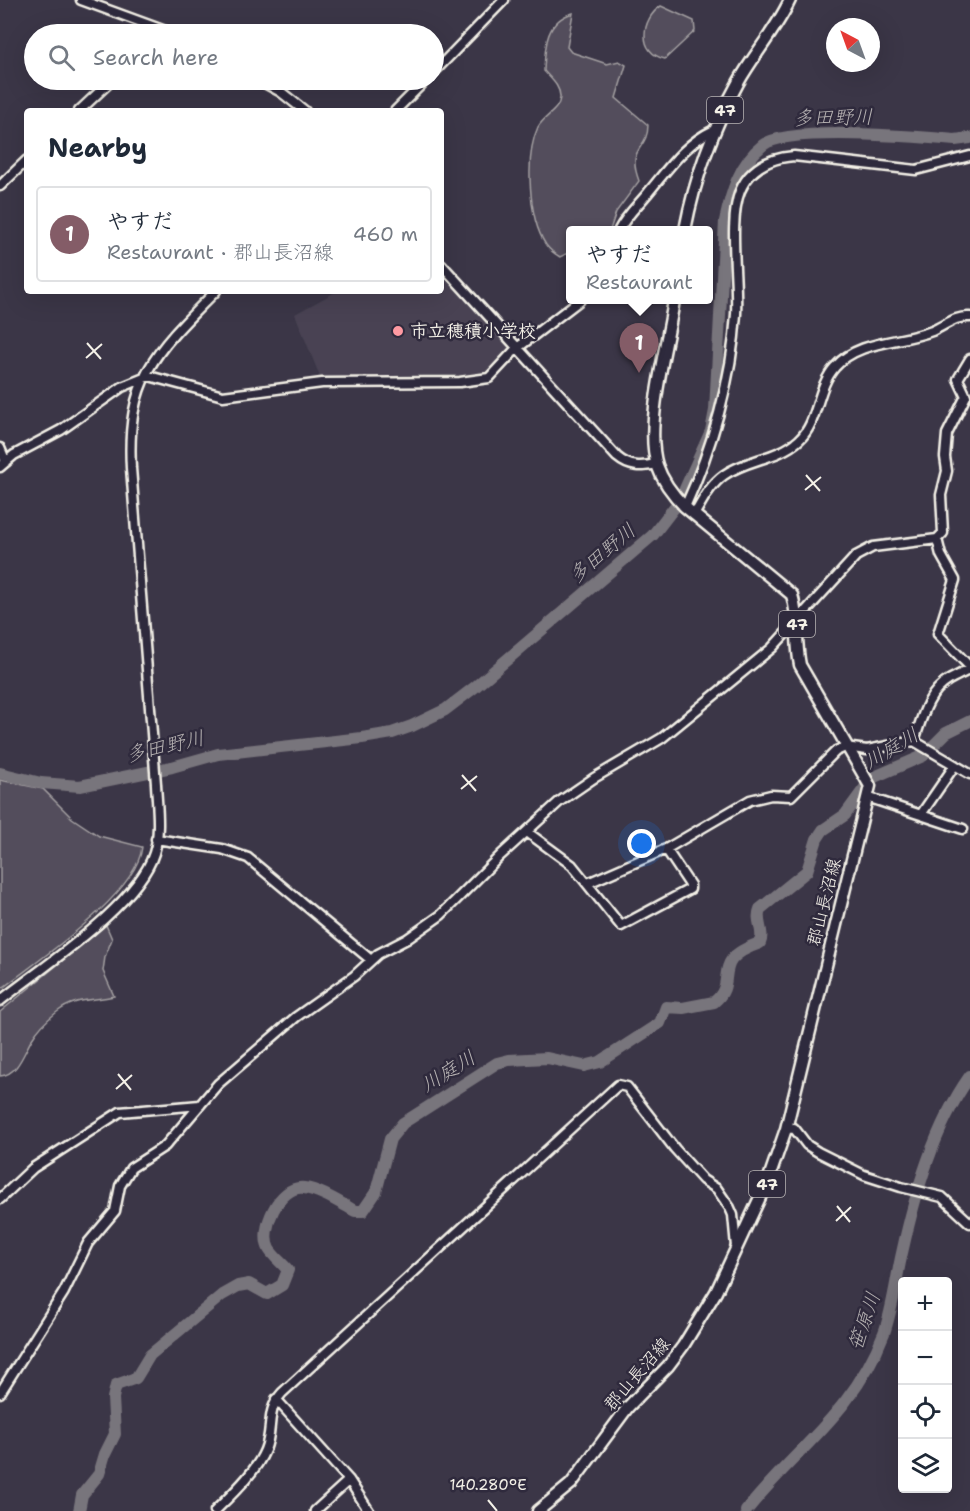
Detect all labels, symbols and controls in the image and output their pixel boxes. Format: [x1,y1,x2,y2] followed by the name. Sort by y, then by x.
[826,18,880,72] north arrow
[24,24,444,90] search box
[45,41,78,74] icon: search
[93,43,219,72] text: Search here
[707,97,743,123] road number: 47
[793,103,873,131] water label: 多田野川
[48,130,147,165] text: Nearby
[107,207,173,236] text: やすだ
[65,221,74,247] text: 1
[353,221,418,247] text: 460 m
[566,226,713,304] popup
[107,239,333,265] text: Restaurant · 郡山長沼線
[586,240,652,269] text: やすだ
[586,269,693,295] text: Restaurant
[410,319,536,343] place label: 市立穂積小学校
[391,324,405,338] marker: 市立穂積小学校
[620,324,658,373] pin: 1
[563,517,641,589] water label: 多田野川
[779,611,815,637] road number: 47
[859,721,923,775] water label: 川庭川
[123,724,207,768] water label: 多田野川
[627,829,656,858] your location
[801,855,847,949] street label: 郡山長沼線
[416,1044,480,1098] water label: 川庭川
[749,1171,785,1197] road number: 47
[898,1277,952,1493] map controls
[898,1277,952,1331] button: +
[842,1288,886,1354] water label: 笹原川
[898,1331,952,1385] button: −
[598,1332,676,1416] street label: 郡山長沼線
[898,1385,952,1439] button: locate
[898,1439,952,1493] button: layers
[449,1475,527,1495] text: 140.280°E

